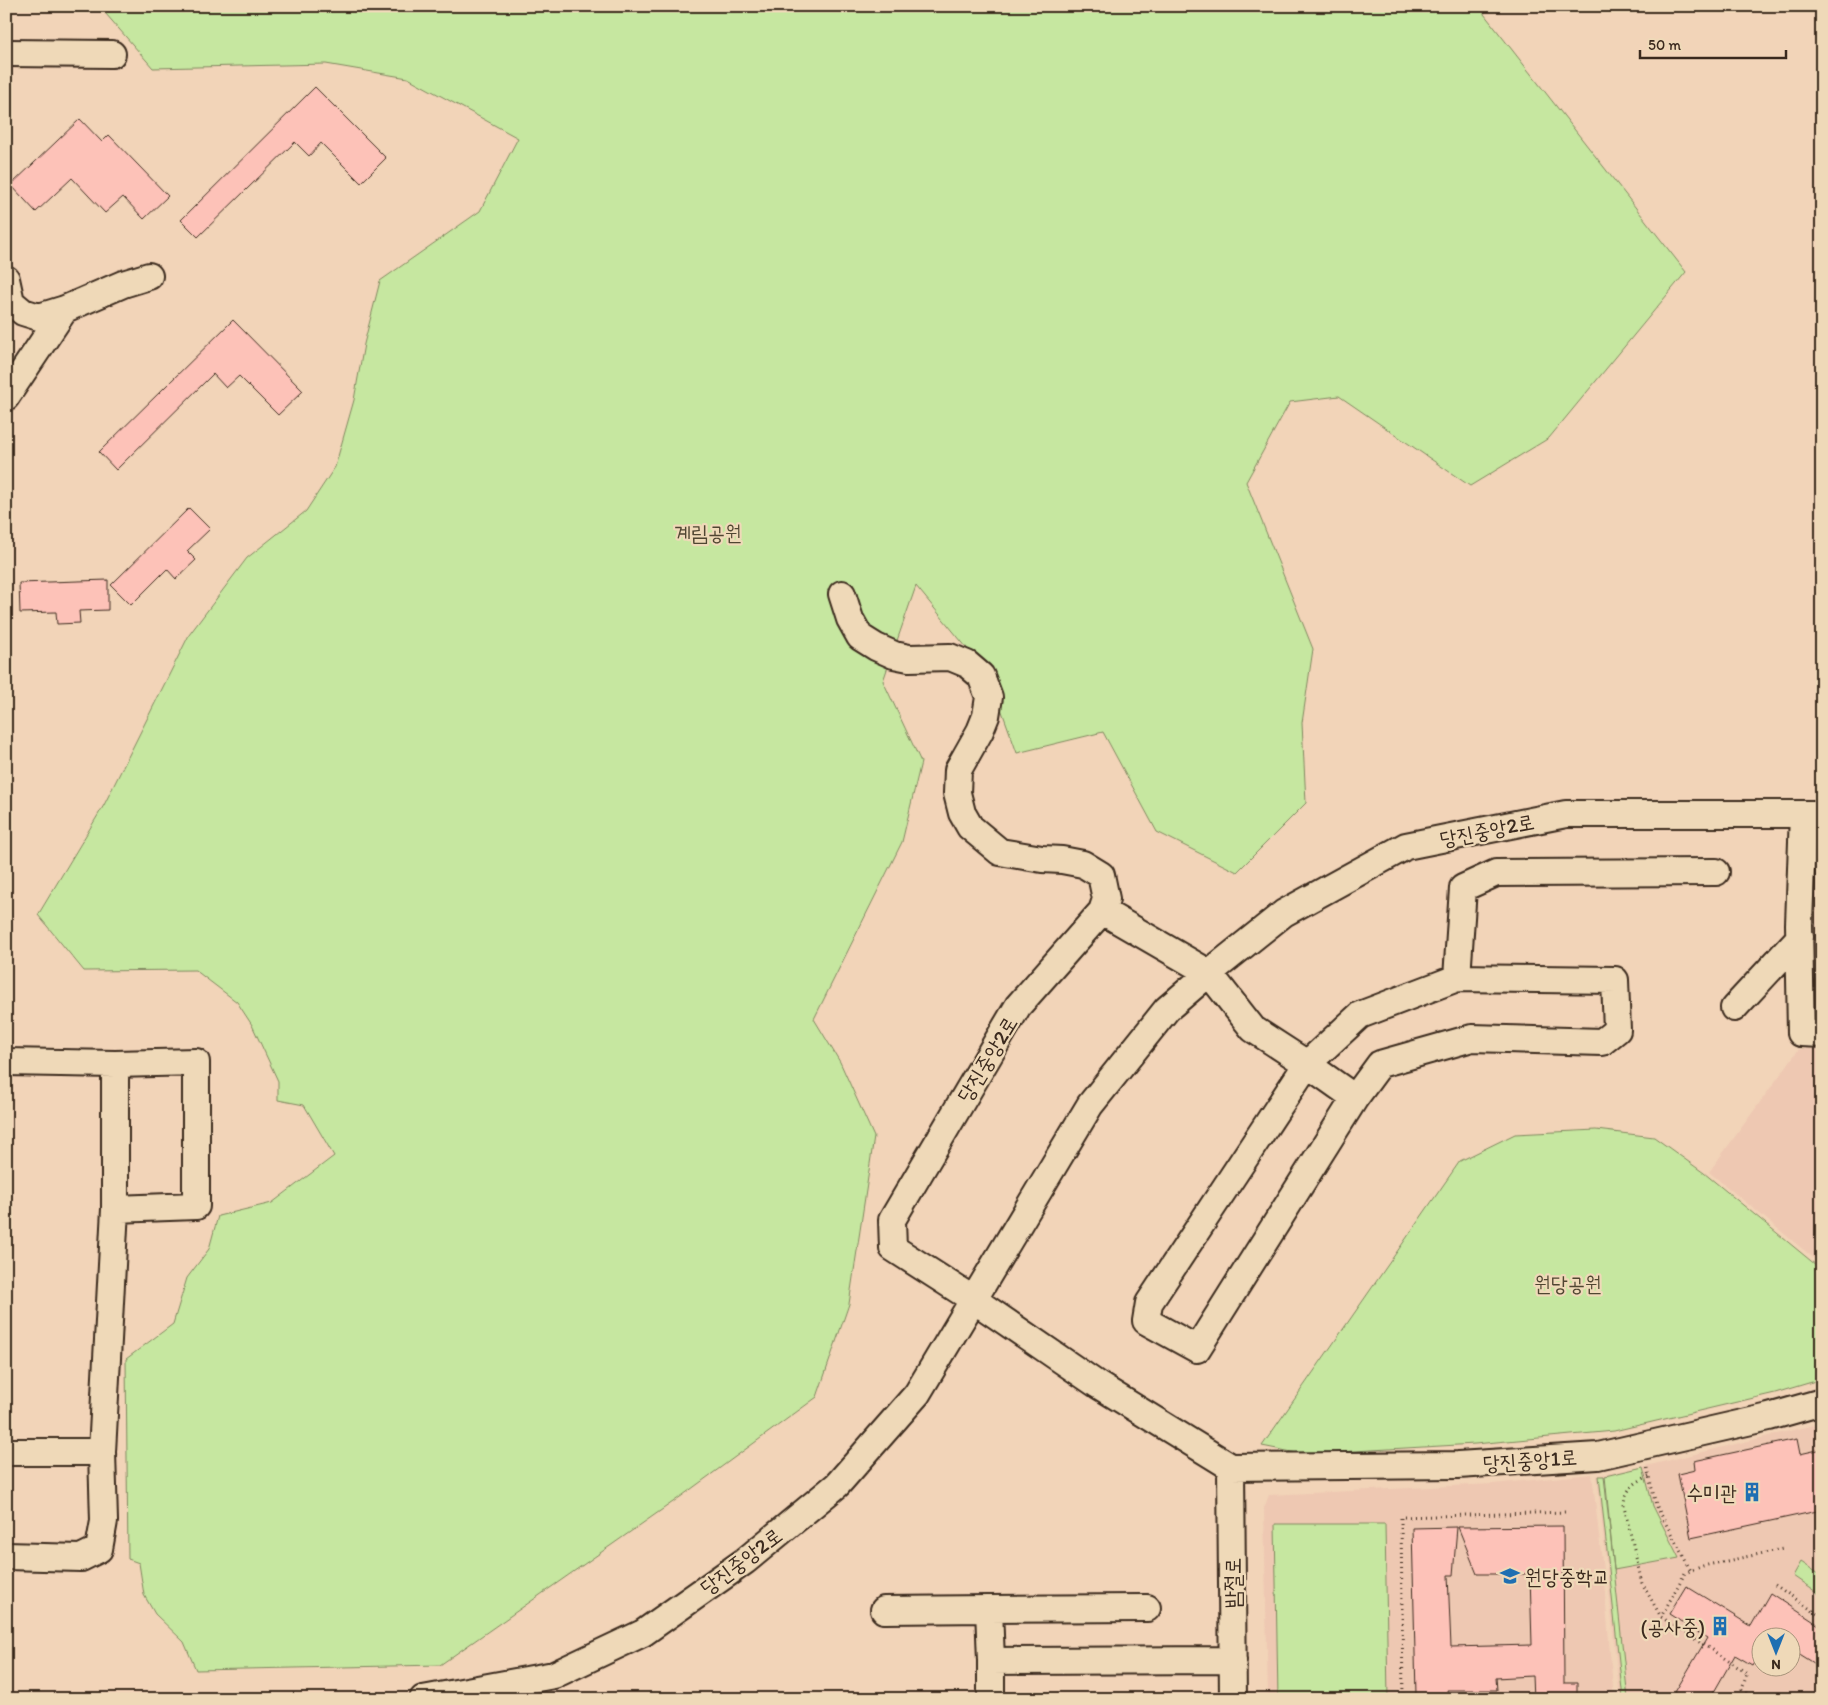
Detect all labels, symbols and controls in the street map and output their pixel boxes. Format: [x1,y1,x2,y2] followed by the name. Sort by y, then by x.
[1640,28,1787,60] scale bar
[1648,36,1681,54] text: 50 m
[674,520,742,545] park label: 계림공원
[1438,809,1536,851] street label: 당진중앙2로
[952,1012,1022,1106] street label: 당진중앙2로
[1534,1271,1602,1296] park label: 원당공원
[1482,1444,1578,1476] street label: 당진중앙1로
[1686,1480,1737,1505] place label: 수미관
[1741,1481,1763,1503] building icon: 수미관
[695,1522,787,1600] street label: 당진중앙2로
[1220,1558,1245,1608] street label: 밤절로
[1525,1564,1610,1589] place label: 원당중학교
[1499,1565,1521,1587] school or university icon: 원당중학교
[1641,1614,1705,1639] place label: (공사중)
[1709,1615,1731,1637] building icon: (공사중)
[1750,1628,1800,1678] north arrow
[1771,1656,1781,1673] text: N

